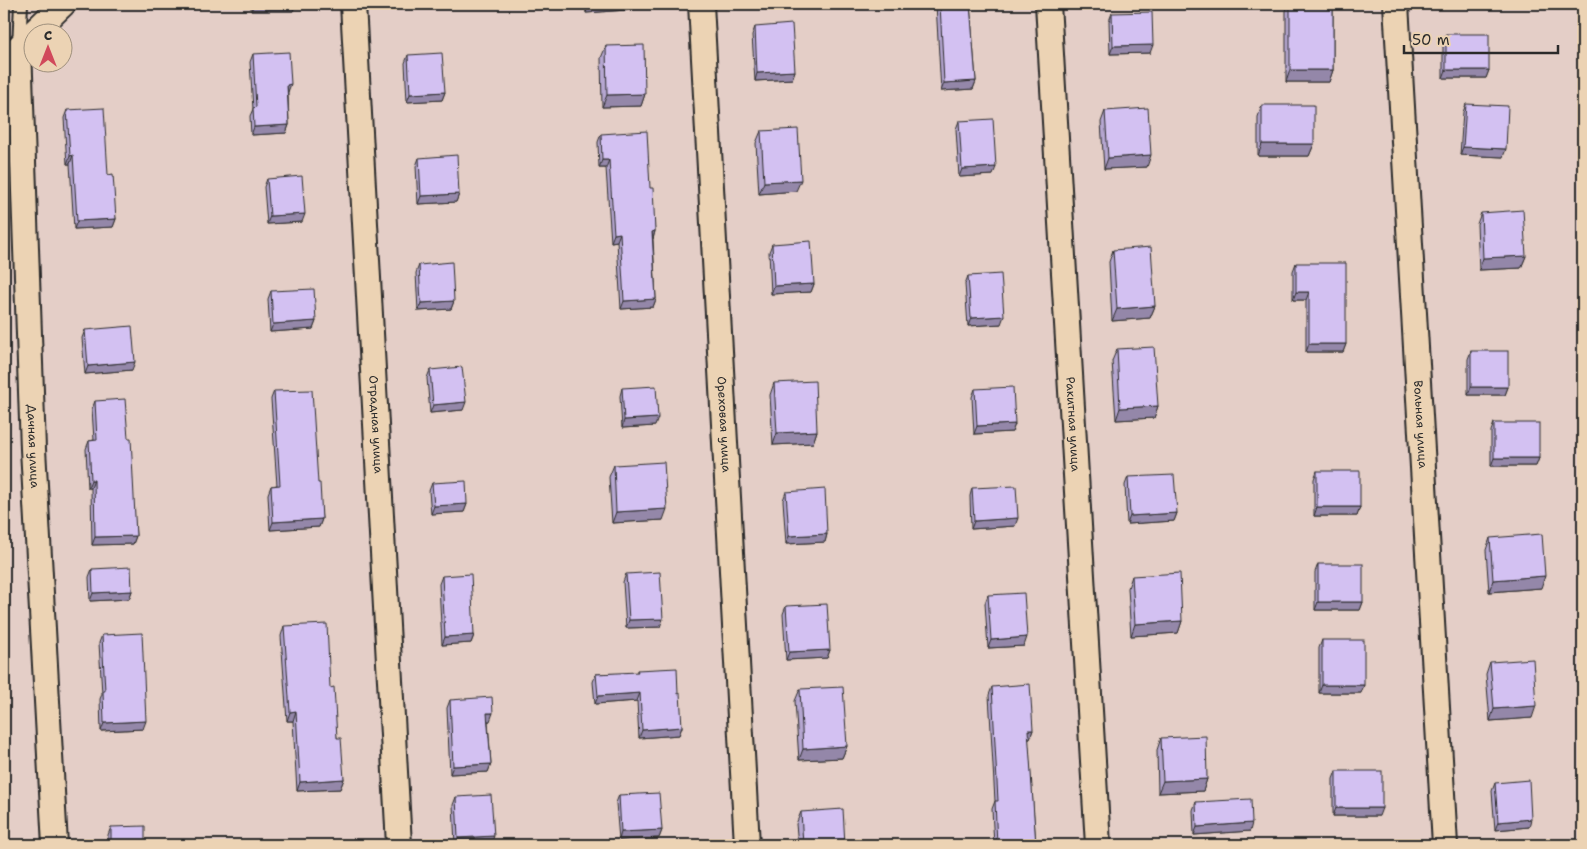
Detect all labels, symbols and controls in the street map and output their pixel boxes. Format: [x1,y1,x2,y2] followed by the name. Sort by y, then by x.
[22,22,72,72] north arrow
[1404,22,1558,54] scale bar
[44,26,52,44] text: С
[1412,30,1450,50] text: 50 m
[365,375,387,474] street label: Отрадная улица
[713,376,735,473] street label: Ореховая улица
[1062,376,1084,473] street label: Ракитная улица
[1410,380,1431,469] street label: Вольная улица
[23,404,43,489] street label: Дачная улица

